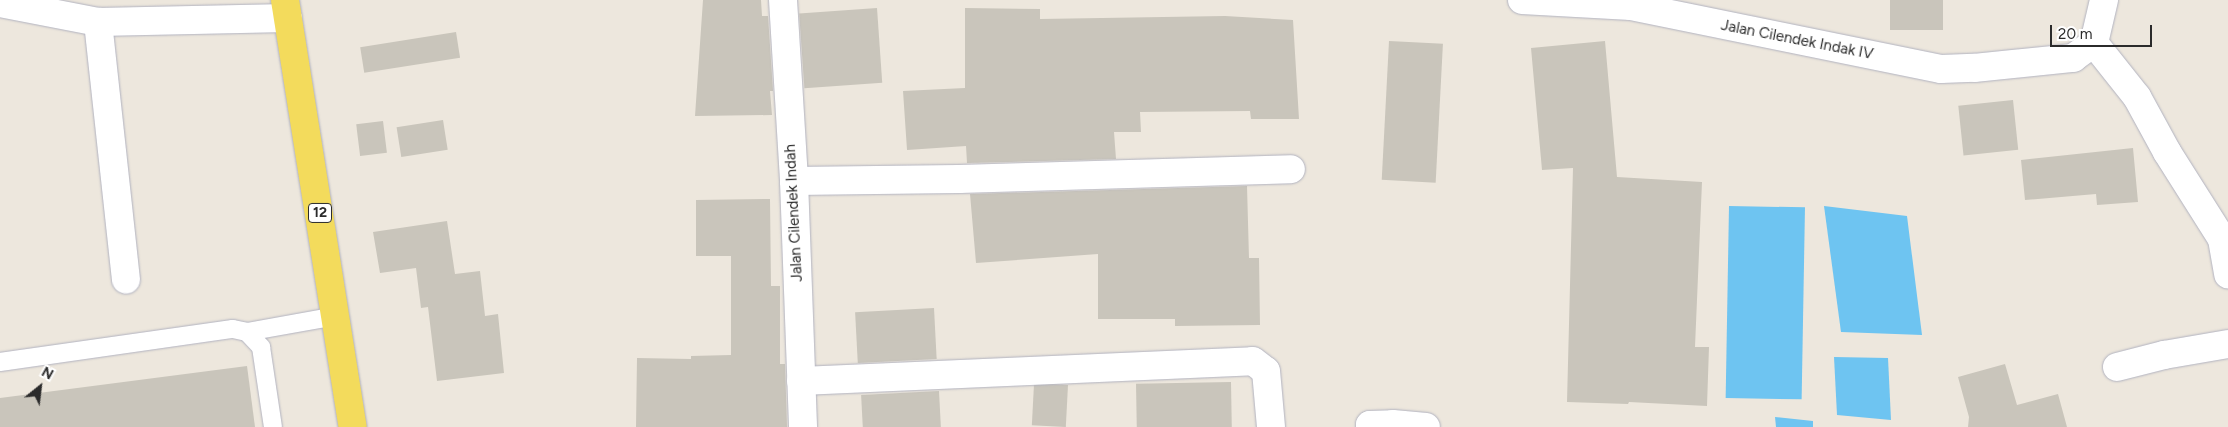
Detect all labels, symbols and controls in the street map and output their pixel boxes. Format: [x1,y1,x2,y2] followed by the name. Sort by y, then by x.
[2053,15,2156,47] scale bar
[1719,16,1875,64] street label: Jalan Cilendek Indak IV
[2058,25,2092,43] text: 20 m
[781,144,807,282] street label: Jalan Cilendek Indah
[308,202,332,224] road number: 12
[15,362,65,412] north arrow
[39,363,56,383] text: N

